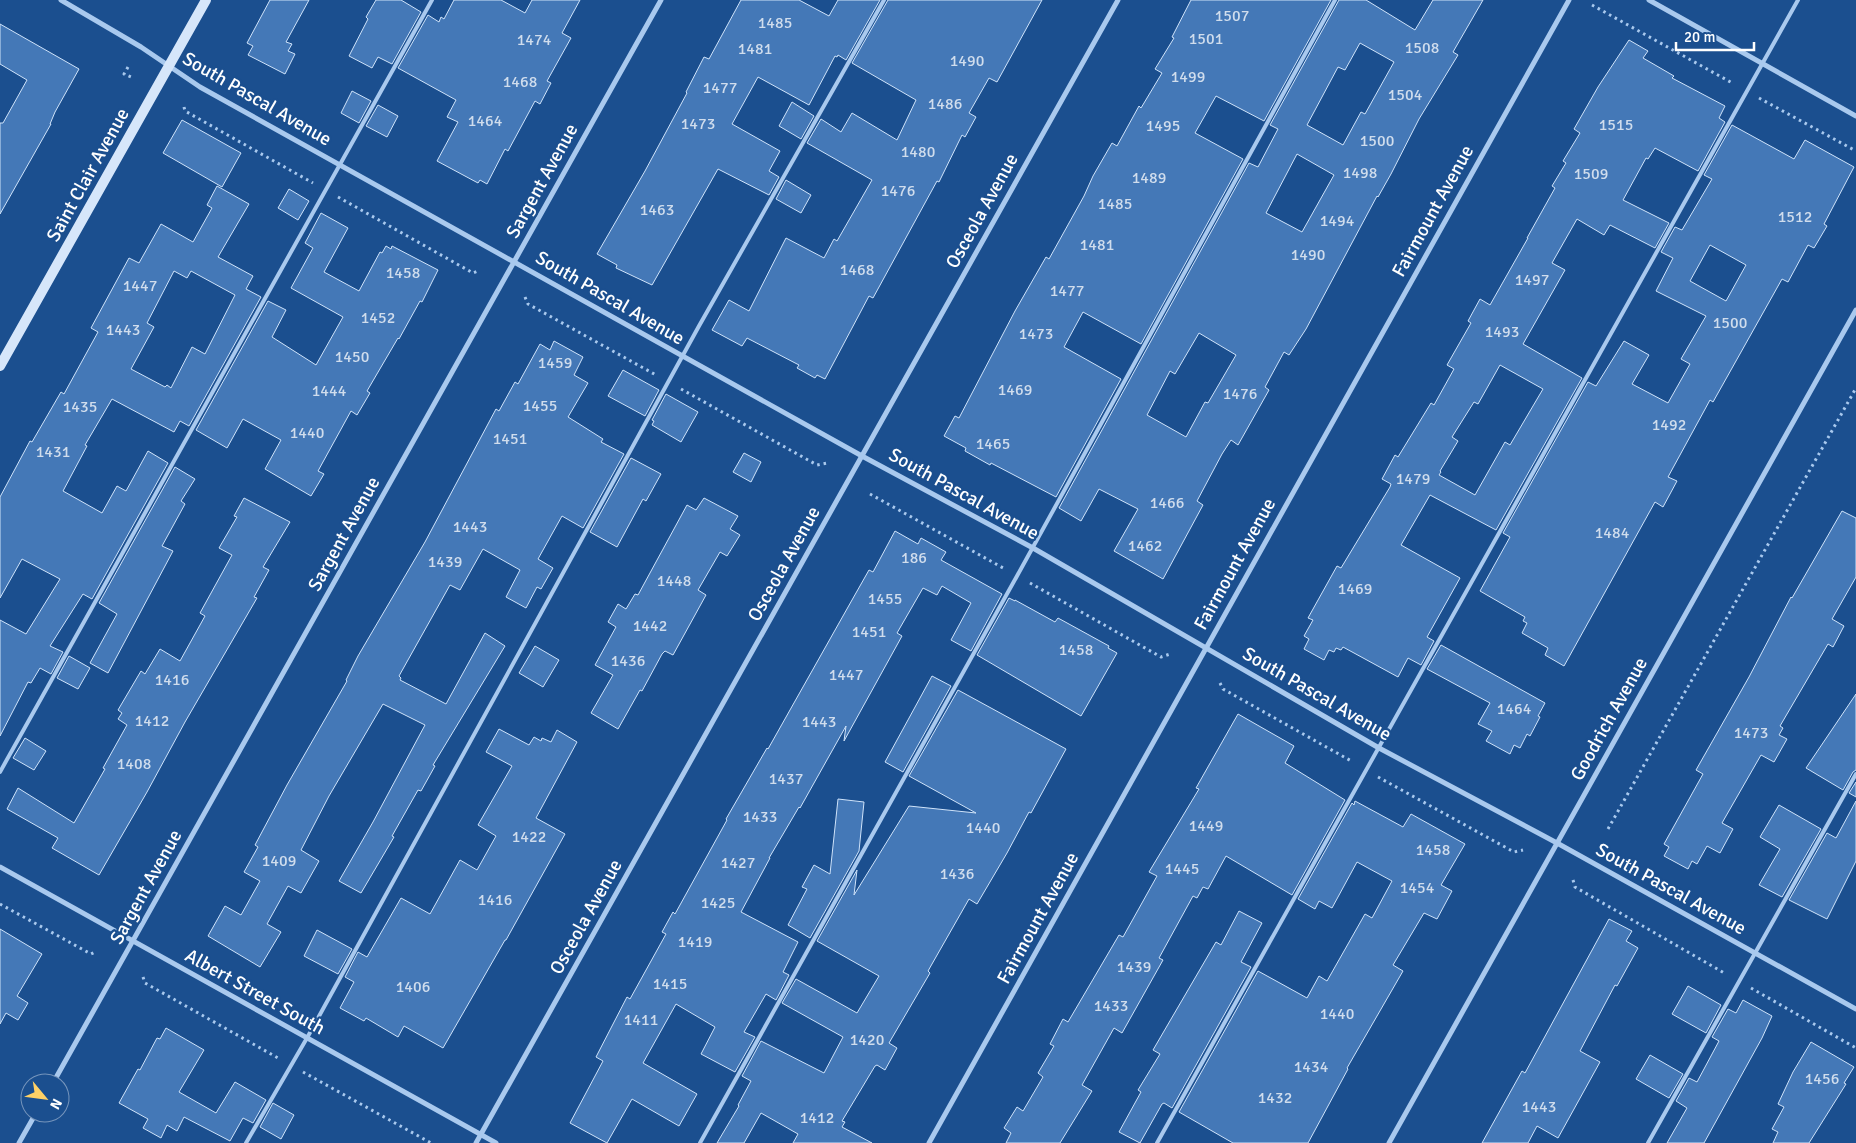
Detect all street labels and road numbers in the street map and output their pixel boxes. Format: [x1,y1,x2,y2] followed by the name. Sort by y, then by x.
[178,47,336,151] street label: South Pascal Avenue
[41,104,135,246] street label: Saint Clair Avenue
[501,120,583,242] street label: Sargent Avenue
[1387,141,1479,281] street label: Fairmount Avenue
[940,149,1024,273] street label: Osceola Avenue
[531,246,689,350] street label: South Pascal Avenue
[885,443,1043,545] street label: South Pascal Avenue
[303,473,385,595] street label: Sargent Avenue
[1189,494,1281,634] street label: Fairmount Avenue
[742,502,826,626] street label: Osceola Avenue
[1238,642,1396,746] street label: South Pascal Avenue
[1565,653,1653,785] street label: Goodrich Avenue
[105,826,187,948] street label: Sargent Avenue
[1592,838,1750,940] street label: South Pascal Avenue
[992,848,1084,988] street label: Fairmount Avenue
[544,855,628,979] street label: Osceola Avenue
[181,944,329,1040] street label: Albert Street South

